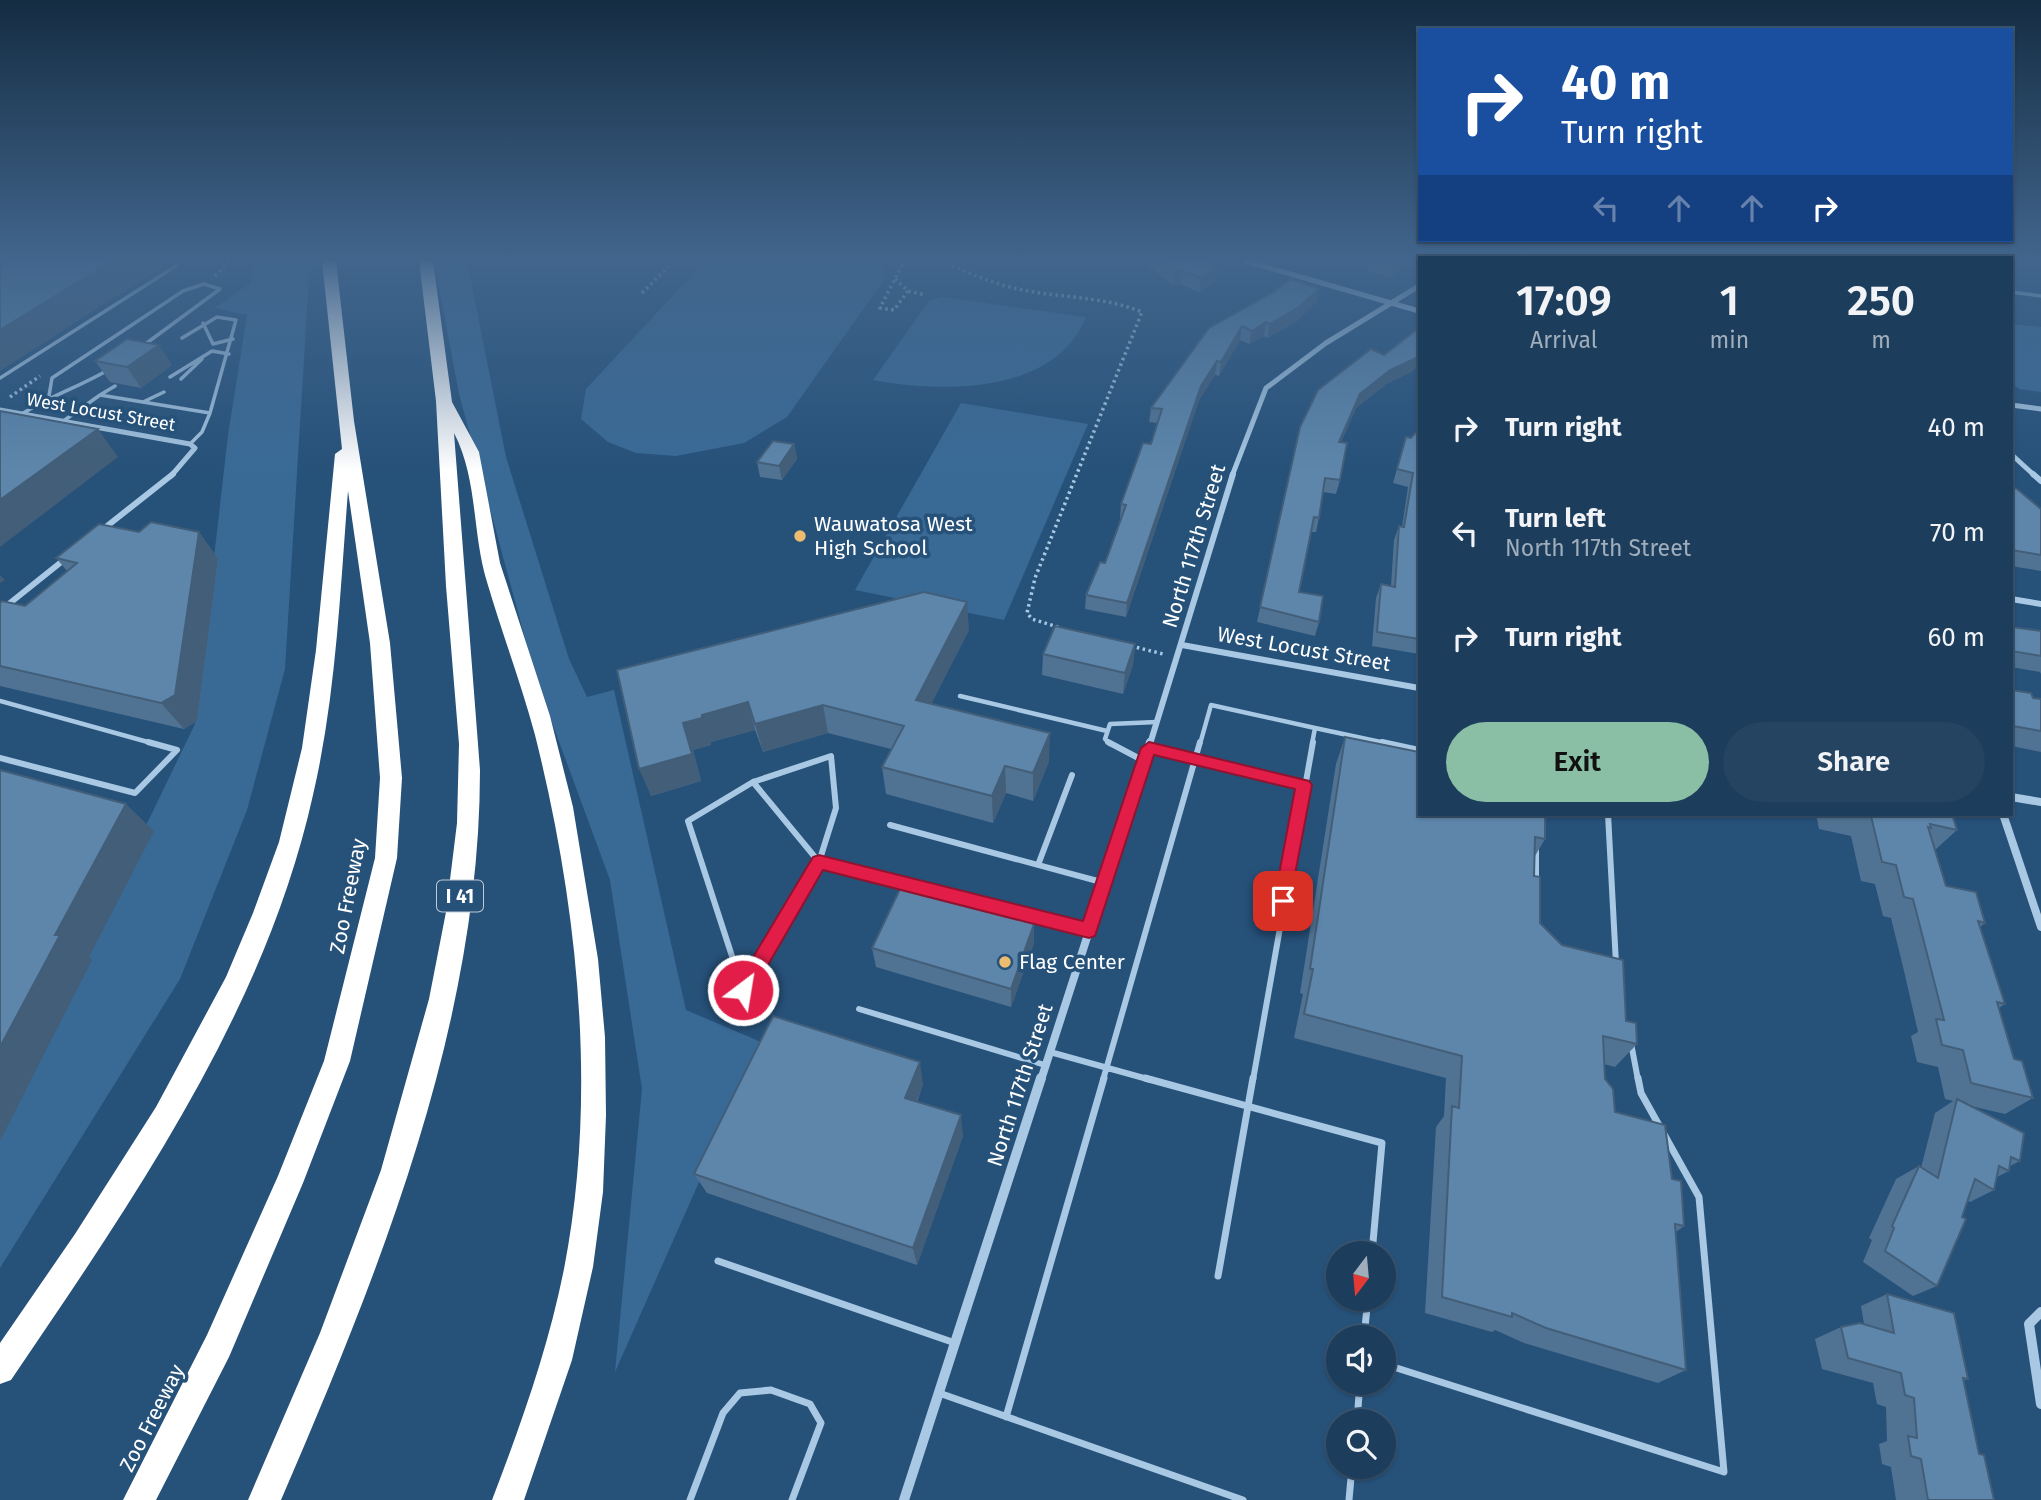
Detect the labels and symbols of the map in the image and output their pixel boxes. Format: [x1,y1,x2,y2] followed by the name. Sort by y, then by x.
[25,388,178,436] street label: West Locust Street
[1157,461,1231,631] street label: North 117th Street
[814,511,973,561] place label: Wauwatosa West High School
[792,528,808,544] marker: Wauwatosa West High School
[1215,621,1393,677] street label: West Locust Street
[324,836,372,956] street label: Zoo Freeway
[1253,871,1313,931] pin
[437,880,483,912] road number: I 41
[1019,949,1125,975] place label: Flag Center
[706,953,780,1027] position arrow
[997,954,1013,970] marker: Flag Center
[981,1000,1059,1170] street label: North 117th Street
[1326,1241,1396,1311] north arrow
[114,1359,190,1476] street label: Zoo Freeway

